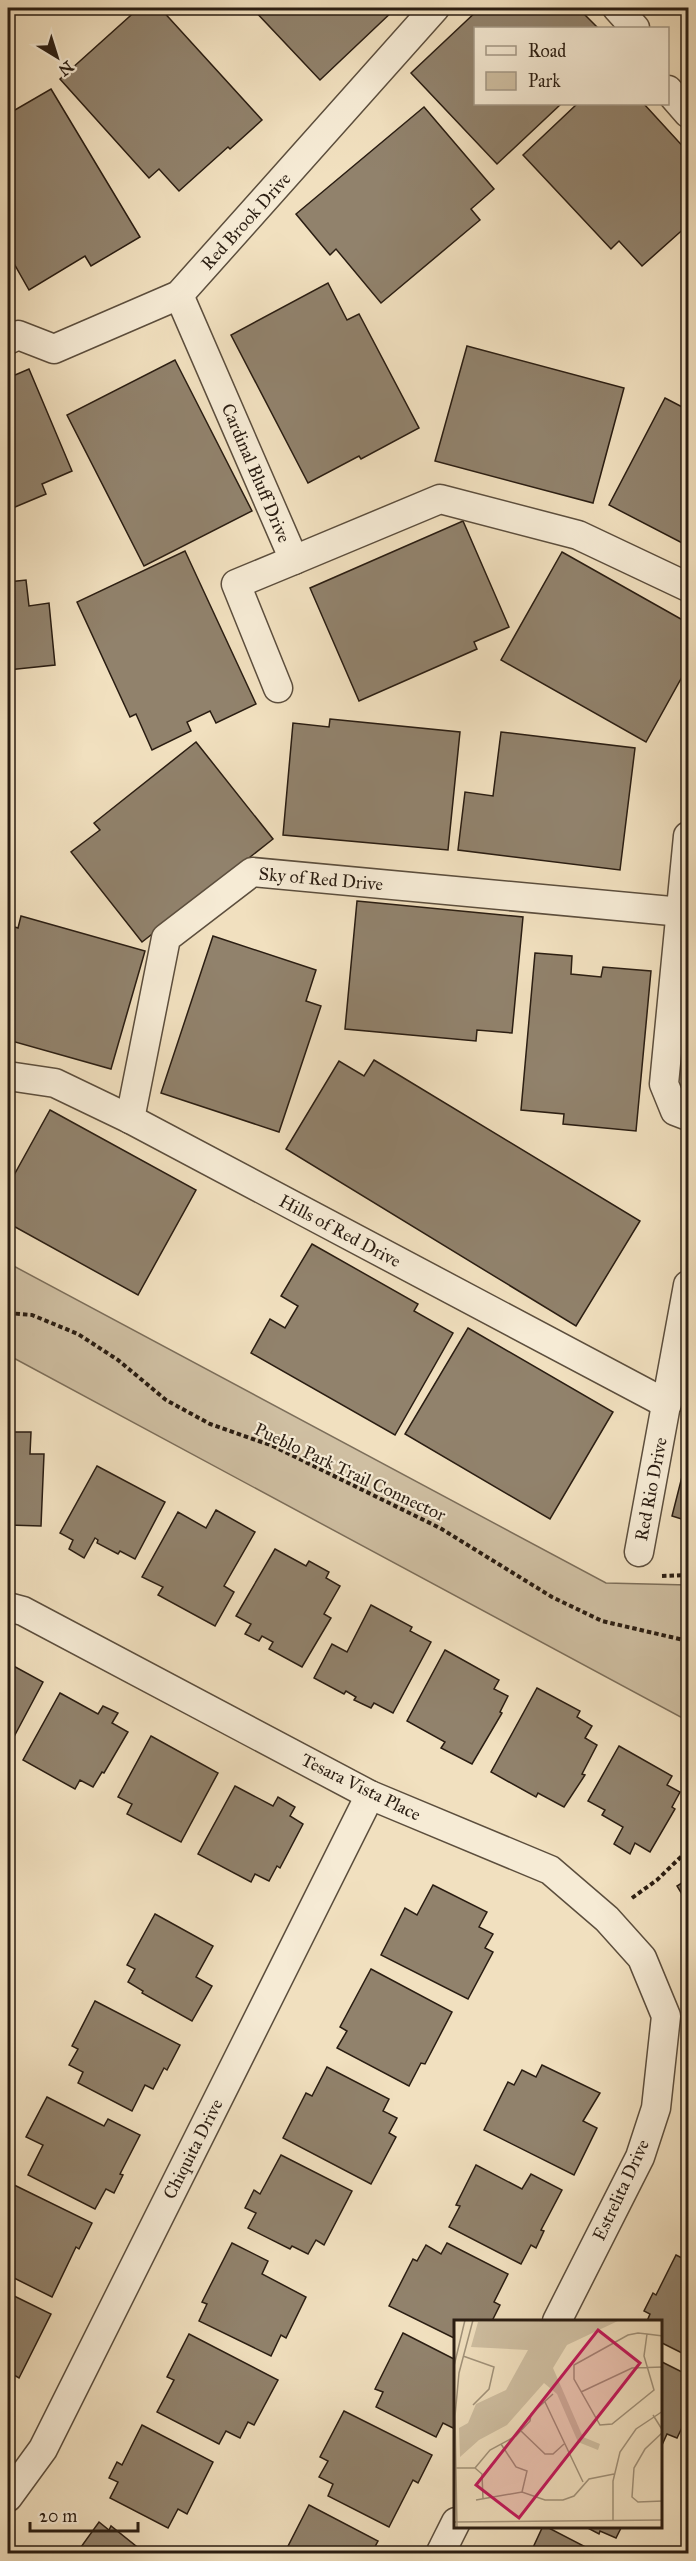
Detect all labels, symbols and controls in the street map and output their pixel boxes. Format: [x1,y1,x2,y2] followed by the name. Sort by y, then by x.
[27,27,87,87] north arrow
[474,27,669,105] legend
[528,40,566,62] text: Road
[54,57,77,80] text: N
[528,70,561,92] text: Park
[196,168,296,274] street label: Red Brook Drive
[217,400,295,546] street label: Cardinal Bluff Drive
[258,863,384,895] street label: Sky of Red Drive
[276,1190,404,1272] street label: Hills of Red Drive
[251,1418,449,1526] street label: Pueblo Park Trail Connector
[630,1435,672,1543] street label: Red Rio Drive
[298,1749,424,1825] street label: Tesara Vista Place
[158,2095,229,2203] street label: Chiquita Drive
[588,2136,654,2244] street label: Estrelita Drive
[454,2320,663,2528] inset map
[30,2495,138,2533] scale bar
[39,2505,77,2527] text: 20 m

